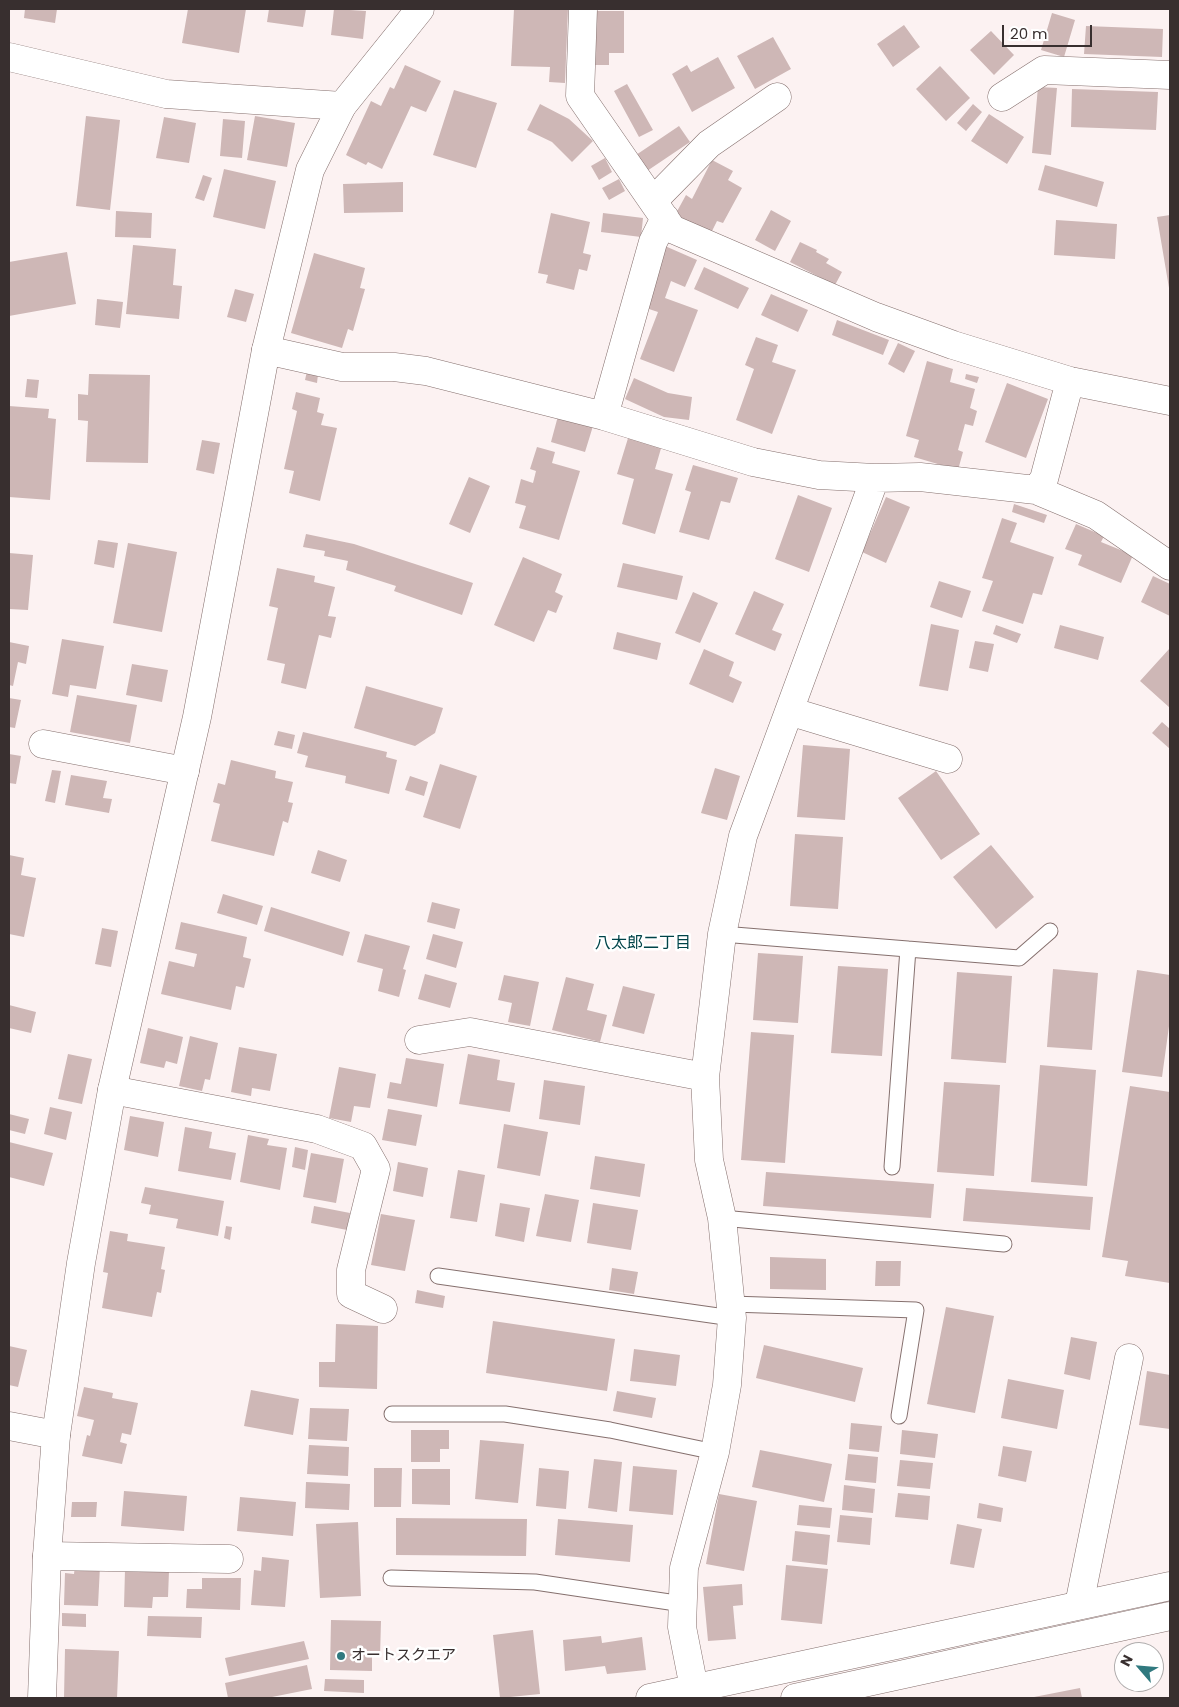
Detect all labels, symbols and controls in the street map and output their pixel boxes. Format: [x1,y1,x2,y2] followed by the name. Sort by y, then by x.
[1004,15,1094,47] scale bar
[1010,23,1048,44] text: 20 m
[595,934,691,954] district label: 八太郎二丁目
[1114,1642,1164,1692] north arrow
[351,1647,456,1665] place label: オートスクエア
[335,1650,347,1662] marker: オートスクエア
[1115,1651,1138,1670] text: N

